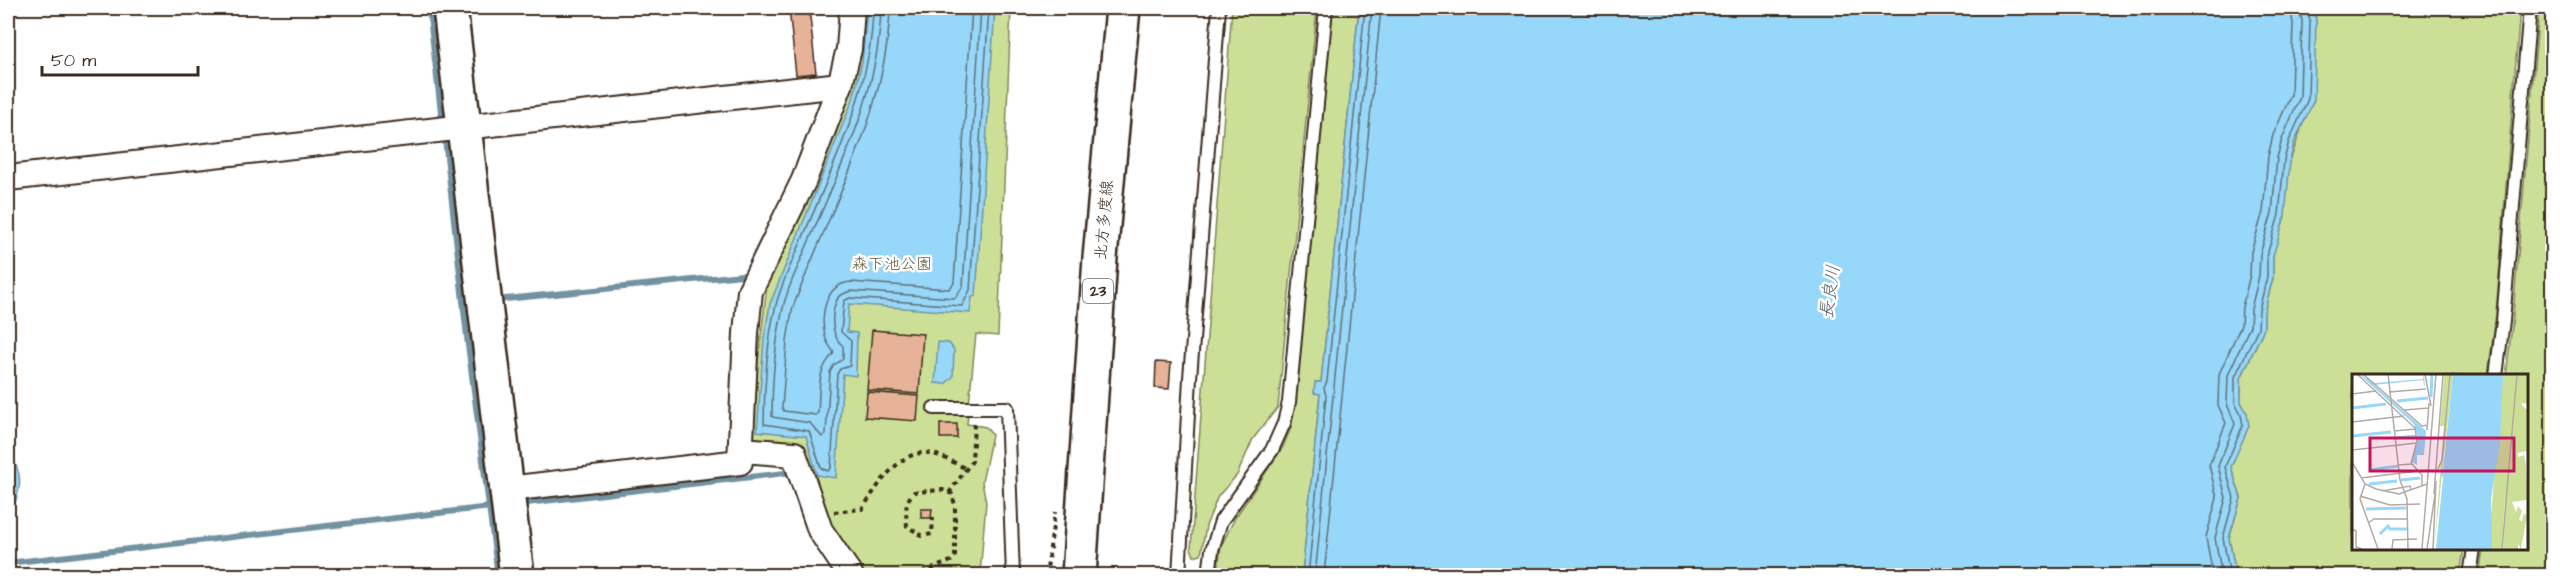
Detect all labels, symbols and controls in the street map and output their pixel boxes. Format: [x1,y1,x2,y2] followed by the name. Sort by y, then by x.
[42,39,198,77] scale bar
[51,48,96,73] text: 50 m
[1090,179,1118,261] street label: 北方多度線
[852,253,932,275] park label: 森下池公園
[1814,264,1846,320] water label: 長良川
[1083,279,1113,303] road number: 23
[2352,374,2527,550] inset map

